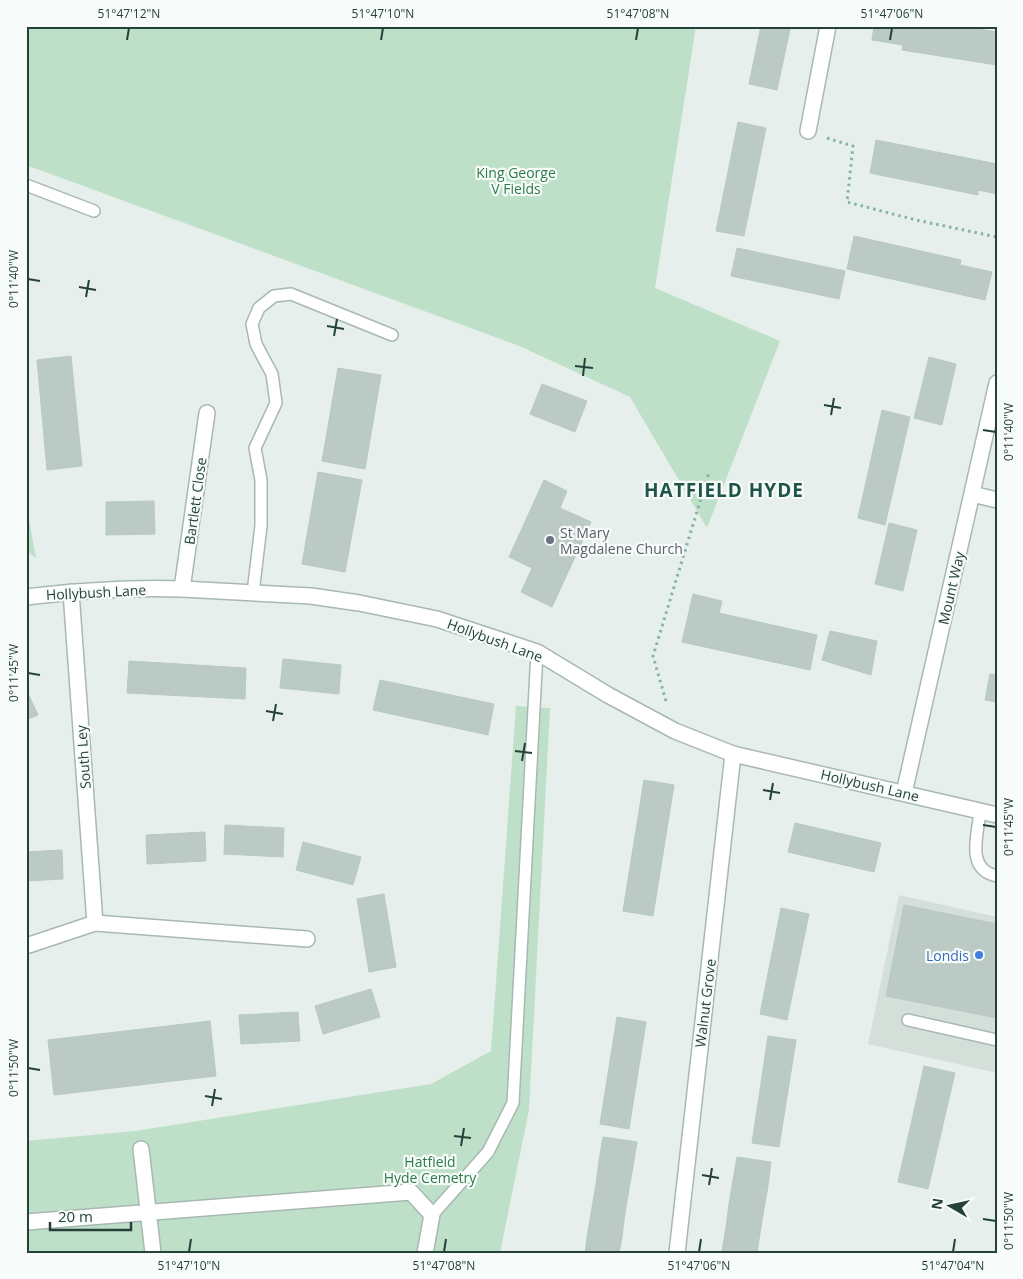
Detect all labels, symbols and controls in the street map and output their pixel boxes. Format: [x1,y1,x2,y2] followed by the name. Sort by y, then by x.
[98,5,160,22] text: 51°47'12"N
[352,5,414,22] text: 51°47'10"N
[607,5,669,22] text: 51°47'08"N
[861,5,923,22] text: 51°47'06"N
[476,163,556,198] park label: King George V Fields
[5,250,22,308] text: 0°11'40"W
[1000,403,1017,461] text: 0°11'40"W
[179,456,211,546] street label: Bartlett Close
[644,477,804,503] district label: HATFIELD HYDE
[560,523,683,558] place label: St Mary Magdalene Church
[544,534,556,546] marker: St Mary Magdalene Church
[933,549,969,626] street label: Mount Way
[45,580,147,604] street label: Hollybush Lane
[445,614,546,666] street label: Hollybush Lane
[5,644,22,702] text: 0°11'45"W
[71,723,95,790] street label: South Ley
[819,764,921,806] street label: Hollybush Lane
[1000,798,1017,856] text: 0°11'45"W
[926,946,969,965] place label: Londis
[973,949,985,961] marker: Londis
[690,957,720,1048] street label: Walnut Grove
[5,1039,22,1097] text: 0°11'50"W
[384,1152,477,1187] park label: Hatfield Hyde Cemetry
[926,1182,976,1232] north arrow
[1000,1192,1017,1250] text: 0°11'50"W
[926,1197,947,1211] text: N
[50,1199,131,1231] scale bar
[58,1206,93,1226] text: 20 m
[158,1257,220,1274] text: 51°47'10"N
[413,1257,475,1274] text: 51°47'08"N
[668,1257,730,1274] text: 51°47'06"N
[922,1257,984,1274] text: 51°47'04"N

